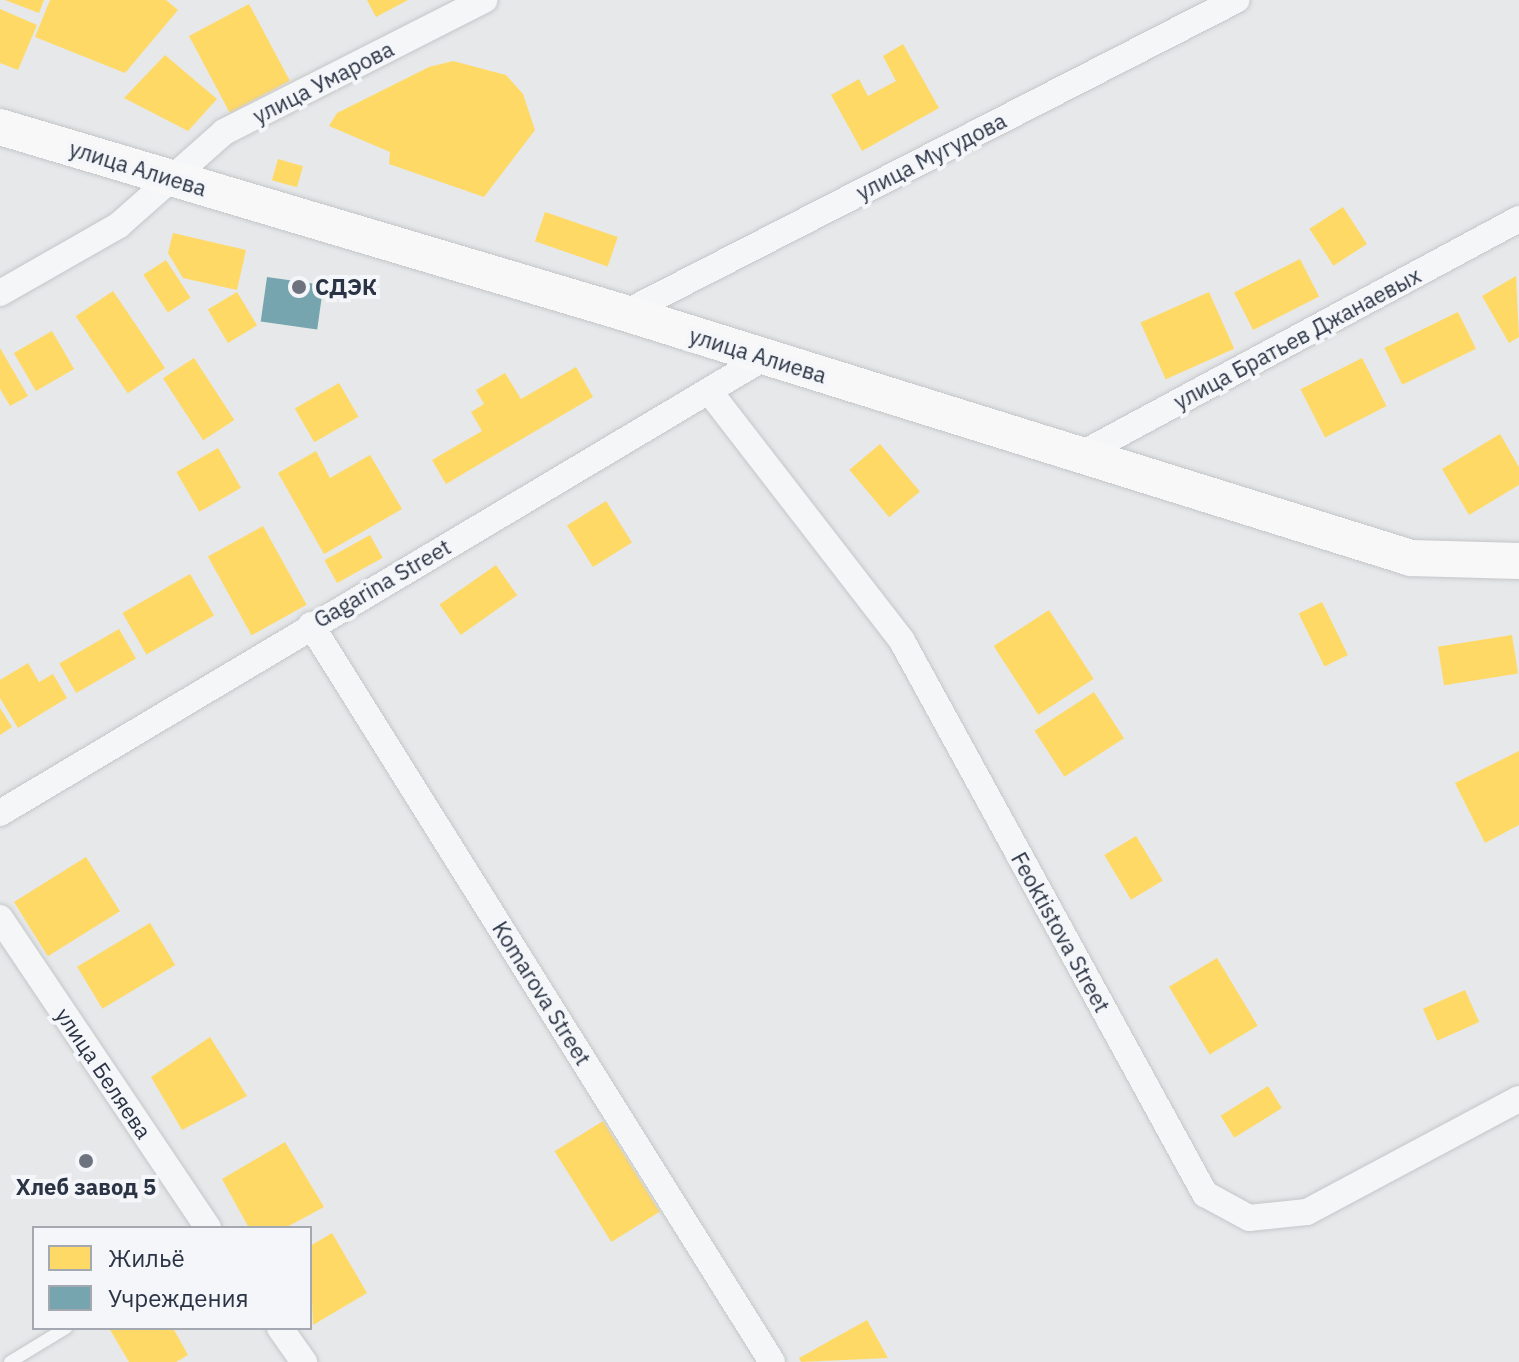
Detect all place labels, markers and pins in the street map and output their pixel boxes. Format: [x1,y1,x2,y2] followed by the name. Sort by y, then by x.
[315,274,377,300] place label: СДЭК
[290,278,308,296] marker: СДЭК
[77,1152,95,1170] marker: Хлеб завод 5
[16,1174,156,1200] place label: Хлеб завод 5

